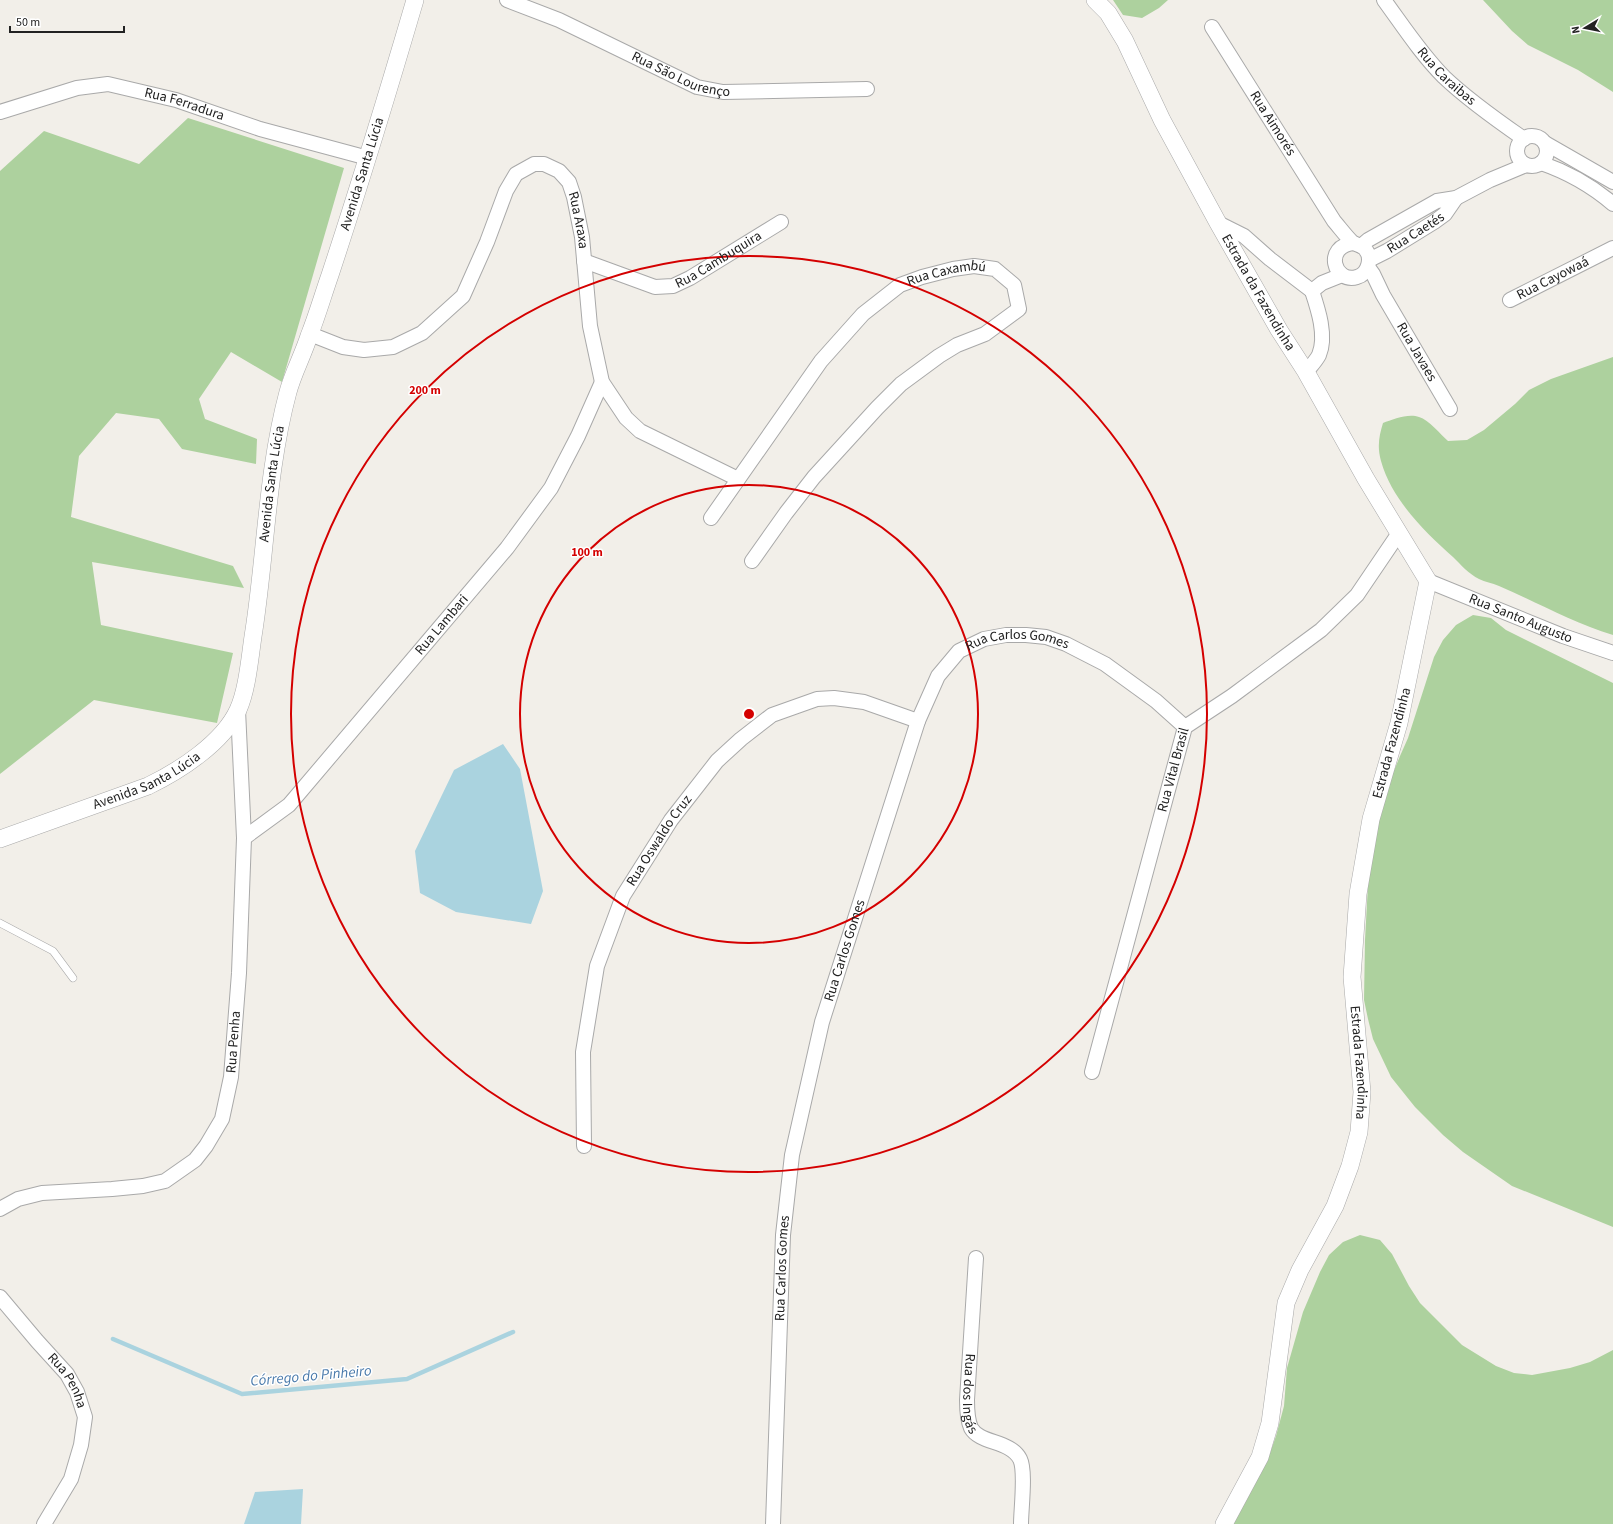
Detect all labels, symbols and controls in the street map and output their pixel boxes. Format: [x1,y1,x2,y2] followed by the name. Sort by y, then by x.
[10,8,124,34] scale bar
[1565,8,1605,48] north arrow
[16,14,40,31] text: 50 m
[1568,25,1584,35] text: N
[1412,43,1480,110] street label: Rua Caraibas
[628,47,730,102] street label: Rua São Lourenço
[142,83,227,126] street label: Rua Ferradura
[1245,87,1301,160] street label: Rua Aimorés
[335,115,389,233] street label: Avenida Santa Lúcia
[563,189,593,250] street label: Rua Araxa
[1383,207,1449,259] street label: Rua Caetés
[672,226,766,294] street label: Rua Cambuquira
[1216,230,1300,355] street label: Estrada da Fazendinha
[1513,252,1592,305] street label: Rua Cayowaá
[904,256,987,292] street label: Rua Caxambú
[1391,319,1442,385] street label: Rua Javaes
[409,382,441,399] text: 200 m
[254,424,290,543] street label: Avenida Santa Lúcia
[571,544,603,561] text: 100 m
[1466,589,1575,648] street label: Rua Santo Augusto
[410,590,473,660] street label: Rua Lambari
[962,625,1072,656] street label: Rua Carlos Gomes
[1368,685,1416,801] street label: Estrada Fazendinha
[742,707,756,721] centre of rings
[1153,725,1195,814] street label: Rua Vital Brasil
[90,747,205,815] street label: Avenida Santa Lúcia
[622,791,697,890] street label: Rua Oswaldo Cruz
[819,897,870,1004] street label: Rua Carlos Gomes
[1345,1005,1372,1120] street label: Estrada Fazendinha
[221,1010,246,1074] street label: Rua Penha
[770,1214,795,1321] street label: Rua Carlos Gomes
[43,1349,92,1411] street label: Rua Penha
[957,1353,982,1439] street label: Rua dos Ingás
[249,1360,373,1392] water label: Córrego do Pinheiro

